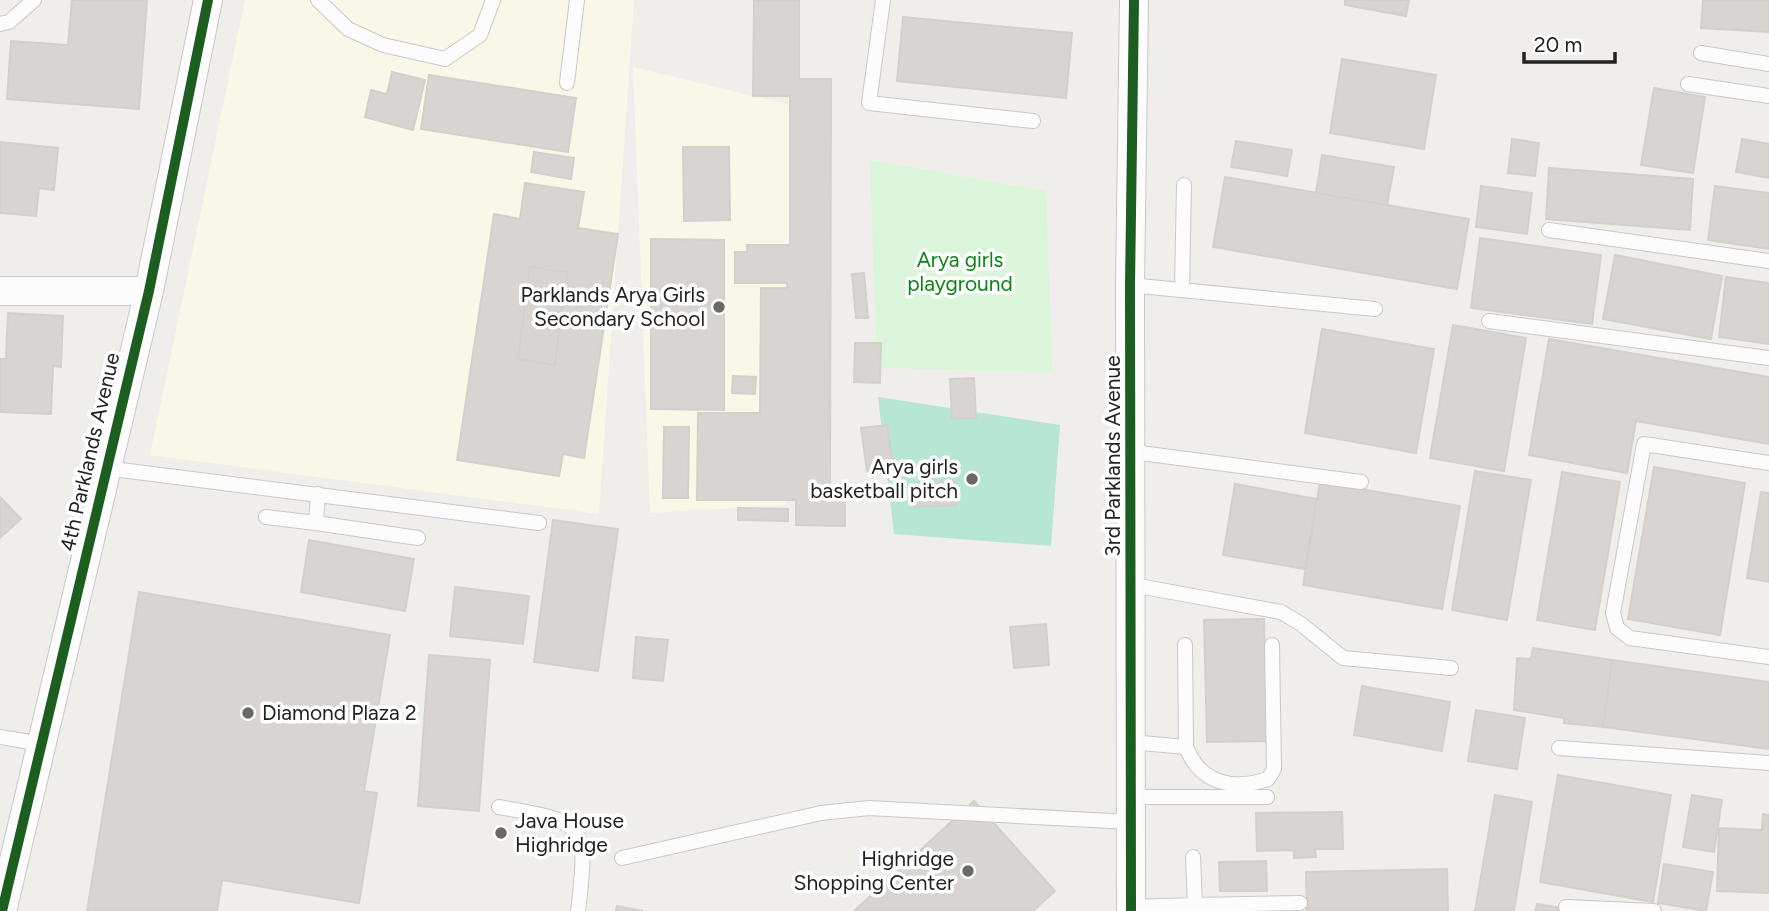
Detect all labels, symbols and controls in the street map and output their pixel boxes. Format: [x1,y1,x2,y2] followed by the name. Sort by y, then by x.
[1524,21,1615,65] scale bar
[1534,32,1582,57] text: 20 m
[907,247,1013,296] park label: Arya girls playground
[520,282,705,331] place label: Parklands Arya Girls Secondary School
[711,299,727,315] marker: Parklands Arya Girls Secondary School
[54,350,125,554] street label: 4th Parklands Avenue
[1100,355,1125,557] street label: 3rd Parklands Avenue
[810,454,958,503] place label: Arya girls basketball pitch
[964,471,980,487] marker: Arya girls basketball pitch
[262,700,417,725] place label: Diamond Plaza 2
[240,705,256,721] marker: Diamond Plaza 2
[515,808,624,857] place label: Java House Highridge
[493,825,509,841] marker: Java House Highridge
[794,846,954,895] place label: Highridge Shopping Center
[960,863,976,879] marker: Highridge Shopping Center

